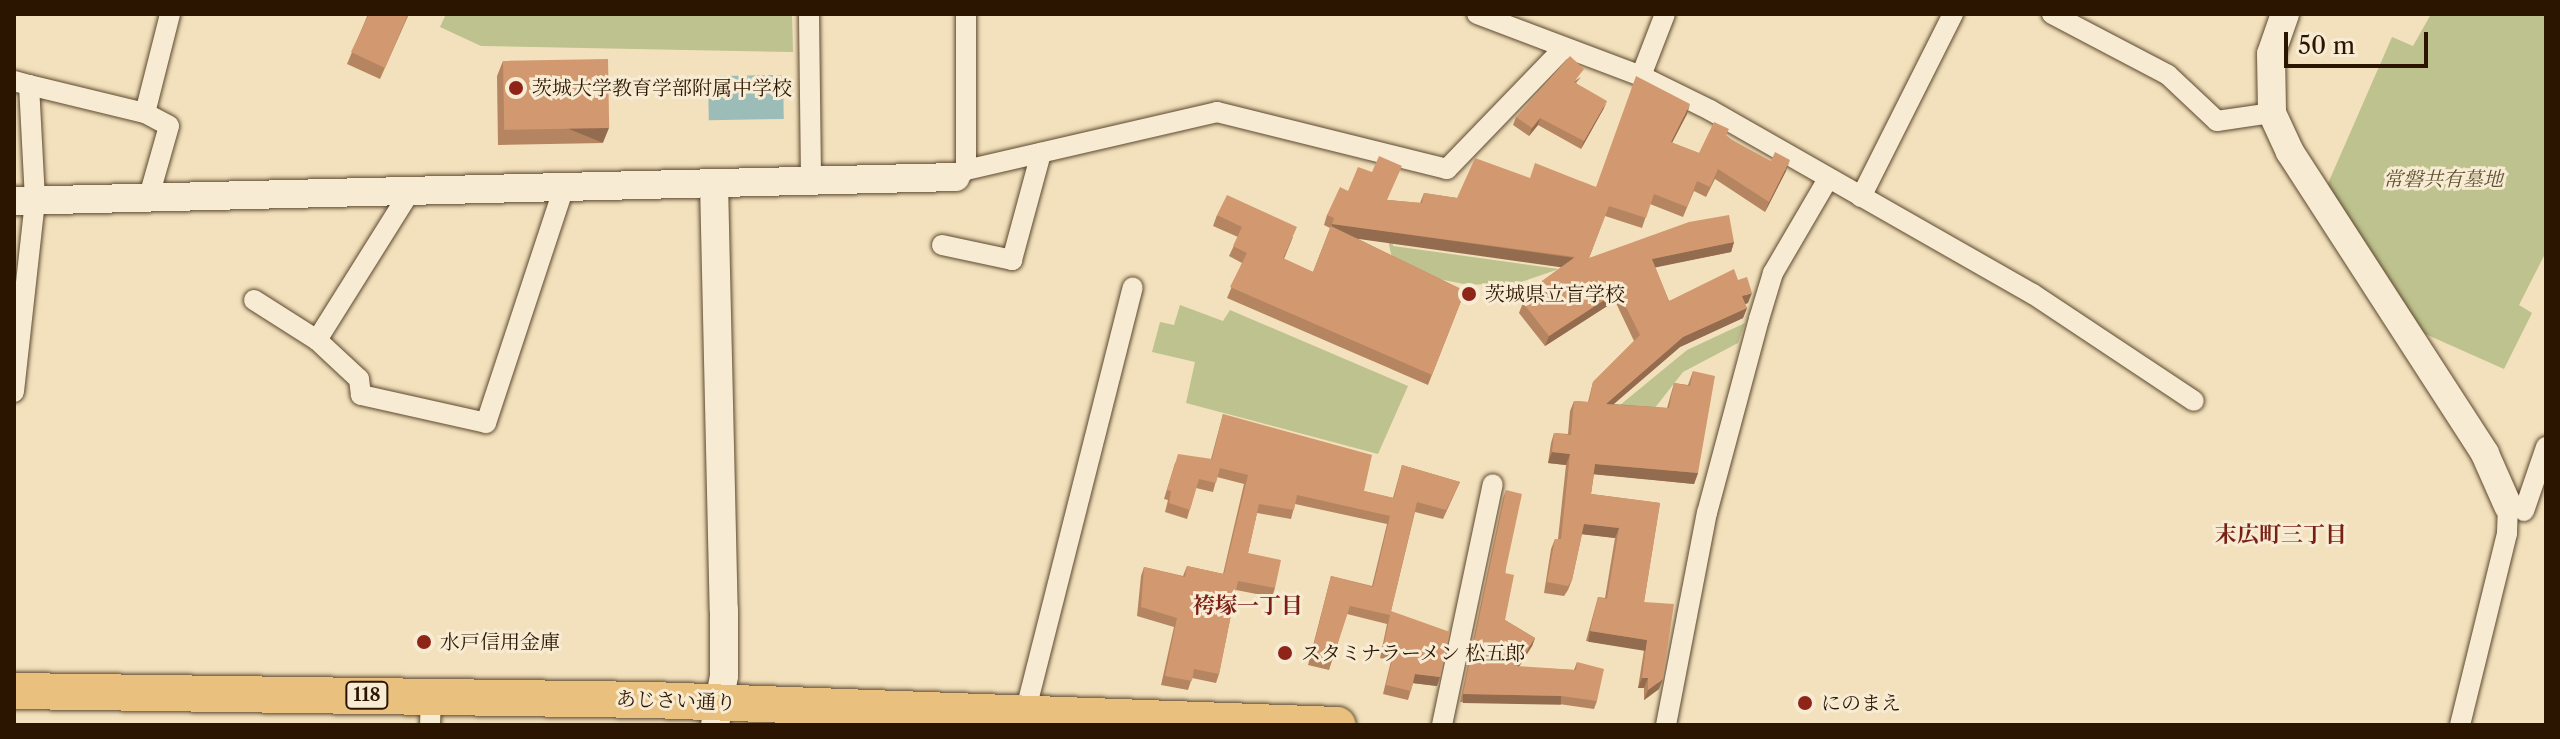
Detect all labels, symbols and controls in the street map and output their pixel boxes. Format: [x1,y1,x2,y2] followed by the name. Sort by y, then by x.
[2288,16,2432,66] scale bar
[2298,31,2355,60] text: 50 m
[532,76,792,100] place label: 茨城大学教育学部附属中学校
[507,79,525,97] marker: 茨城大学教育学部附属中学校
[2383,167,2503,191] park label: 常磐共有墓地
[1485,282,1625,306] place label: 茨城県立盲学校
[1460,285,1478,303] marker: 茨城県立盲学校
[2215,522,2347,548] district label: 末広町三丁目
[1193,593,1303,619] district label: 袴塚一丁目
[440,630,560,654] place label: 水戸信用金庫
[415,633,433,651] marker: 水戸信用金庫
[1301,641,1526,665] place label: スタミナラーメン 松五郎
[1276,644,1294,662] marker: スタミナラーメン 松五郎
[345,681,389,709] road number: 118
[616,687,736,715] street label: あじさい通り
[1821,691,1901,715] place label: にのまえ
[1796,694,1814,712] marker: にのまえ

